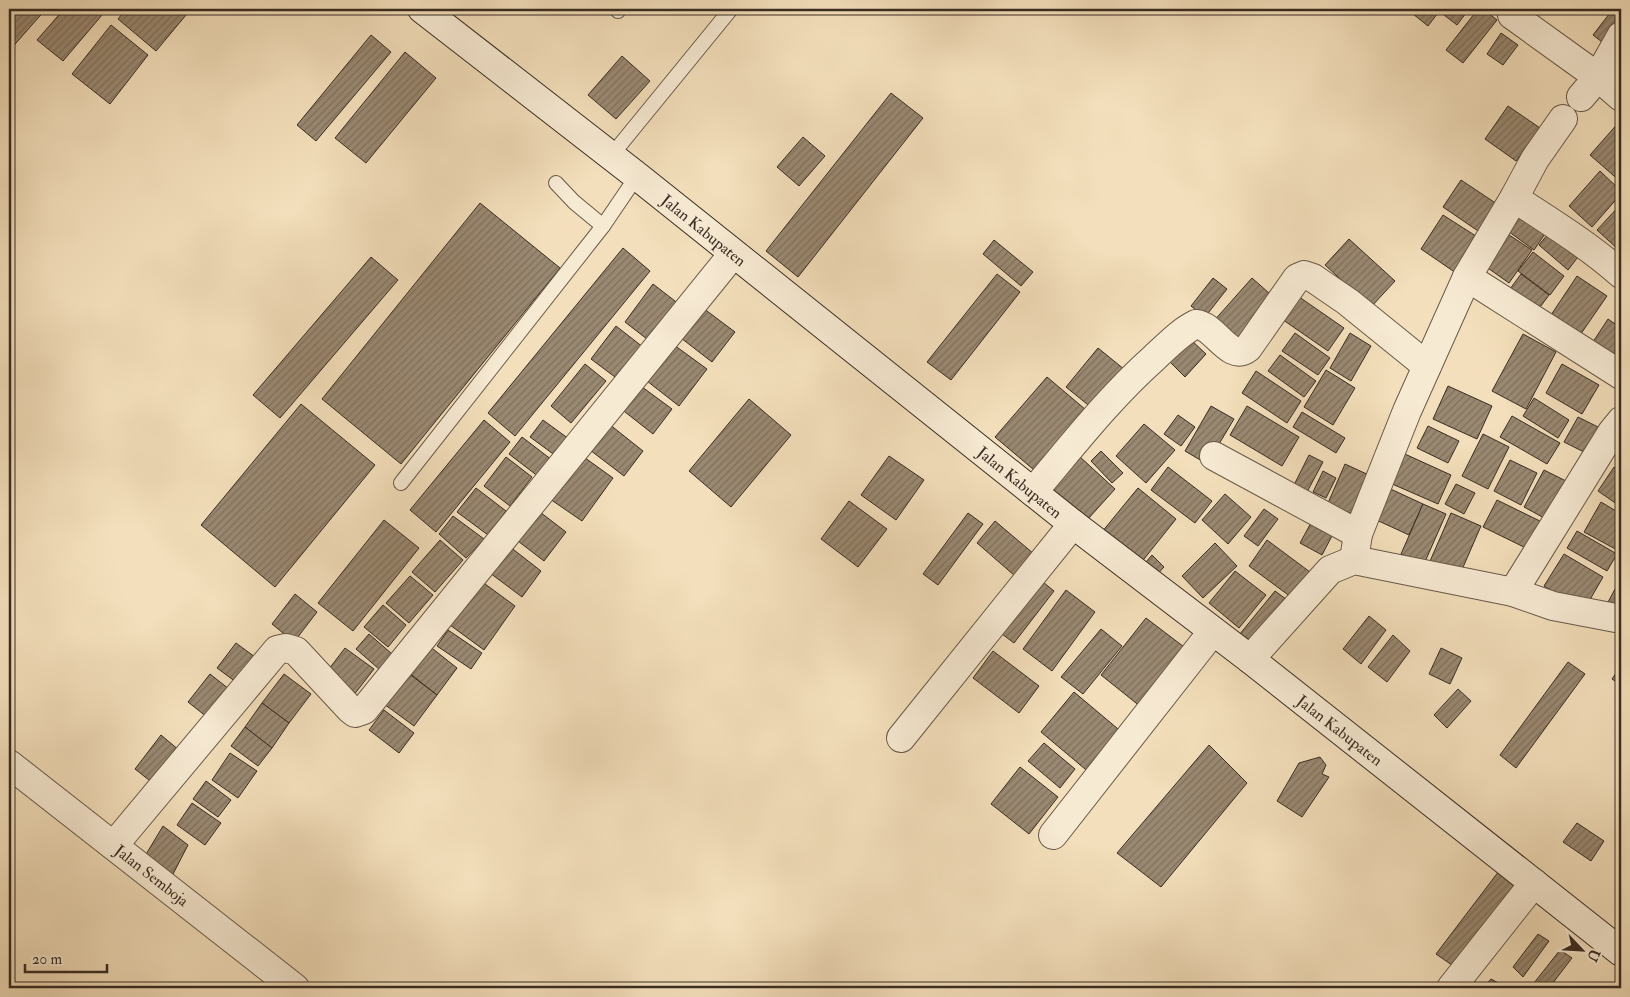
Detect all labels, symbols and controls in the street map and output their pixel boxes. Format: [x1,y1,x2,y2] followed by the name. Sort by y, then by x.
[655,190,750,272] street label: Jalan Kabupaten
[971,442,1066,524] street label: Jalan Kabupaten
[1291,690,1386,771] street label: Jalan Kabupaten
[109,840,193,912] street label: Jalan Semboja
[1558,924,1608,974] north arrow
[25,942,108,974] scale bar
[1583,946,1604,964] text: U
[32,950,62,969] text: 20 m

